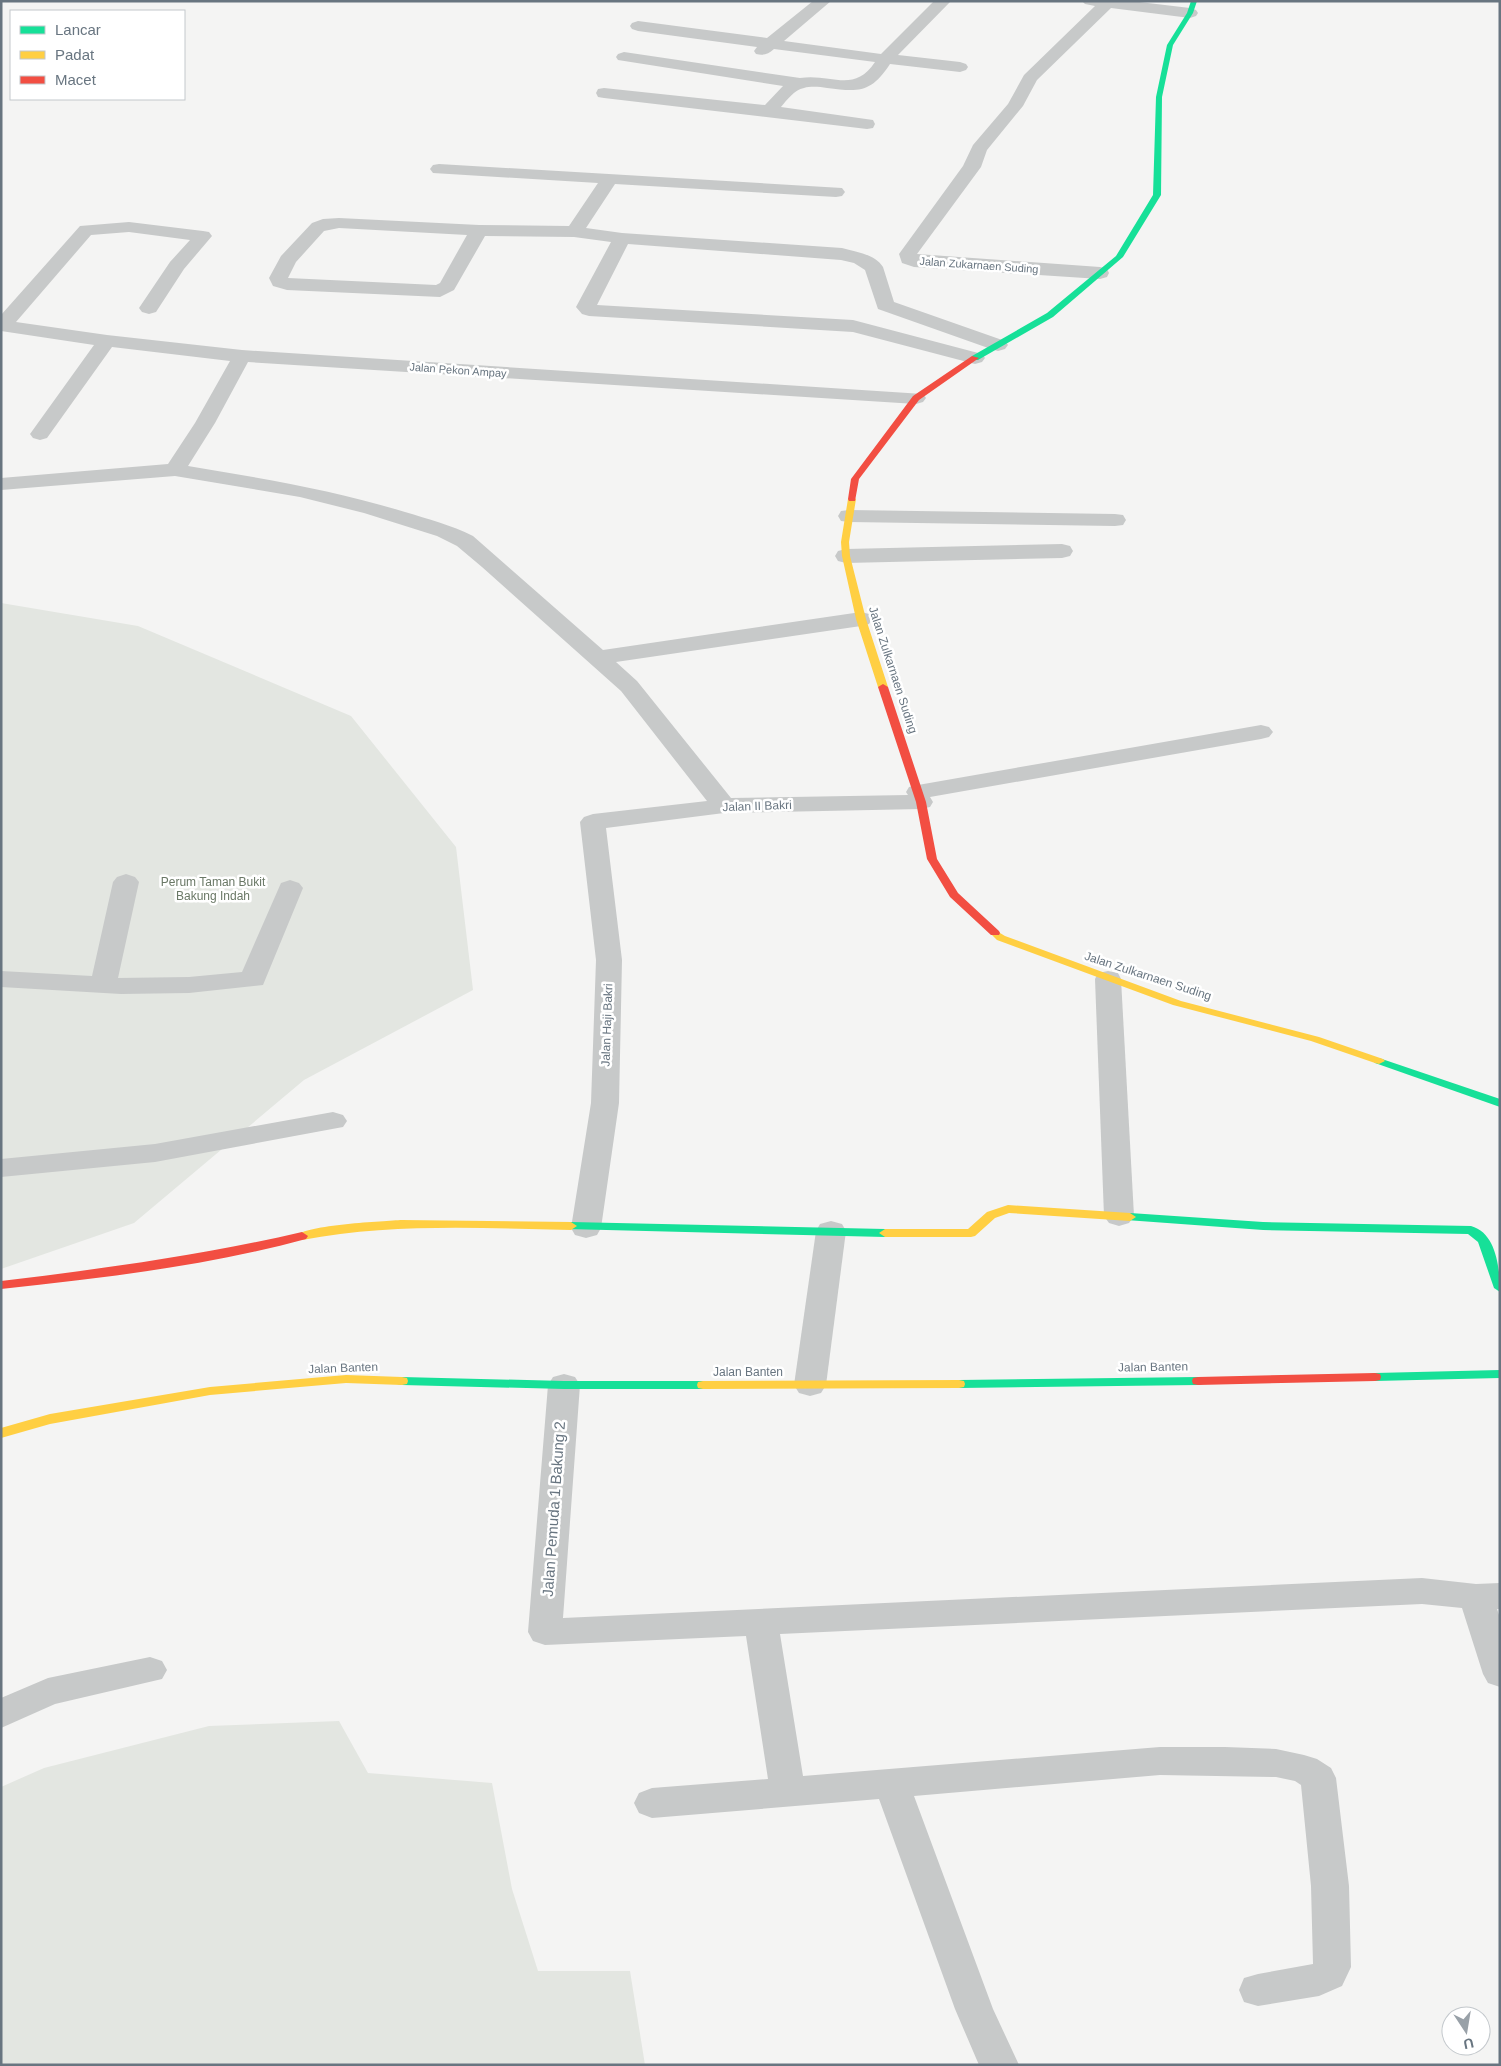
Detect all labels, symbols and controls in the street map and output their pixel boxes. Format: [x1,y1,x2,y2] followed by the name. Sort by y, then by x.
[10,10,185,100] legend
[55,21,101,38] text: Lancar
[55,46,95,63] text: Padat
[55,71,97,88] text: Macet
[919,255,1039,275] street label: Jalan Zukarnaen Suding
[409,361,507,379] street label: Jalan Pekon Ampay
[866,605,920,735] street label: Jalan Zulkarnaen Suding
[722,798,792,814] street label: Jalan II Bakri
[161,875,266,903] park label: Perum Taman Bukit Bakung Indah
[1083,949,1213,1003] street label: Jalan Zulkarnaen Suding
[599,983,615,1067] street label: Jalan Haji Bakri
[1118,1359,1188,1375] street label: Jalan Banten
[308,1360,378,1376] street label: Jalan Banten
[713,1365,783,1379] street label: Jalan Banten
[539,1421,568,1597] street label: Jalan Pemuda 1 Bakung 2
[1441,2006,1491,2056] north arrow
[1462,2035,1475,2053] text: U

